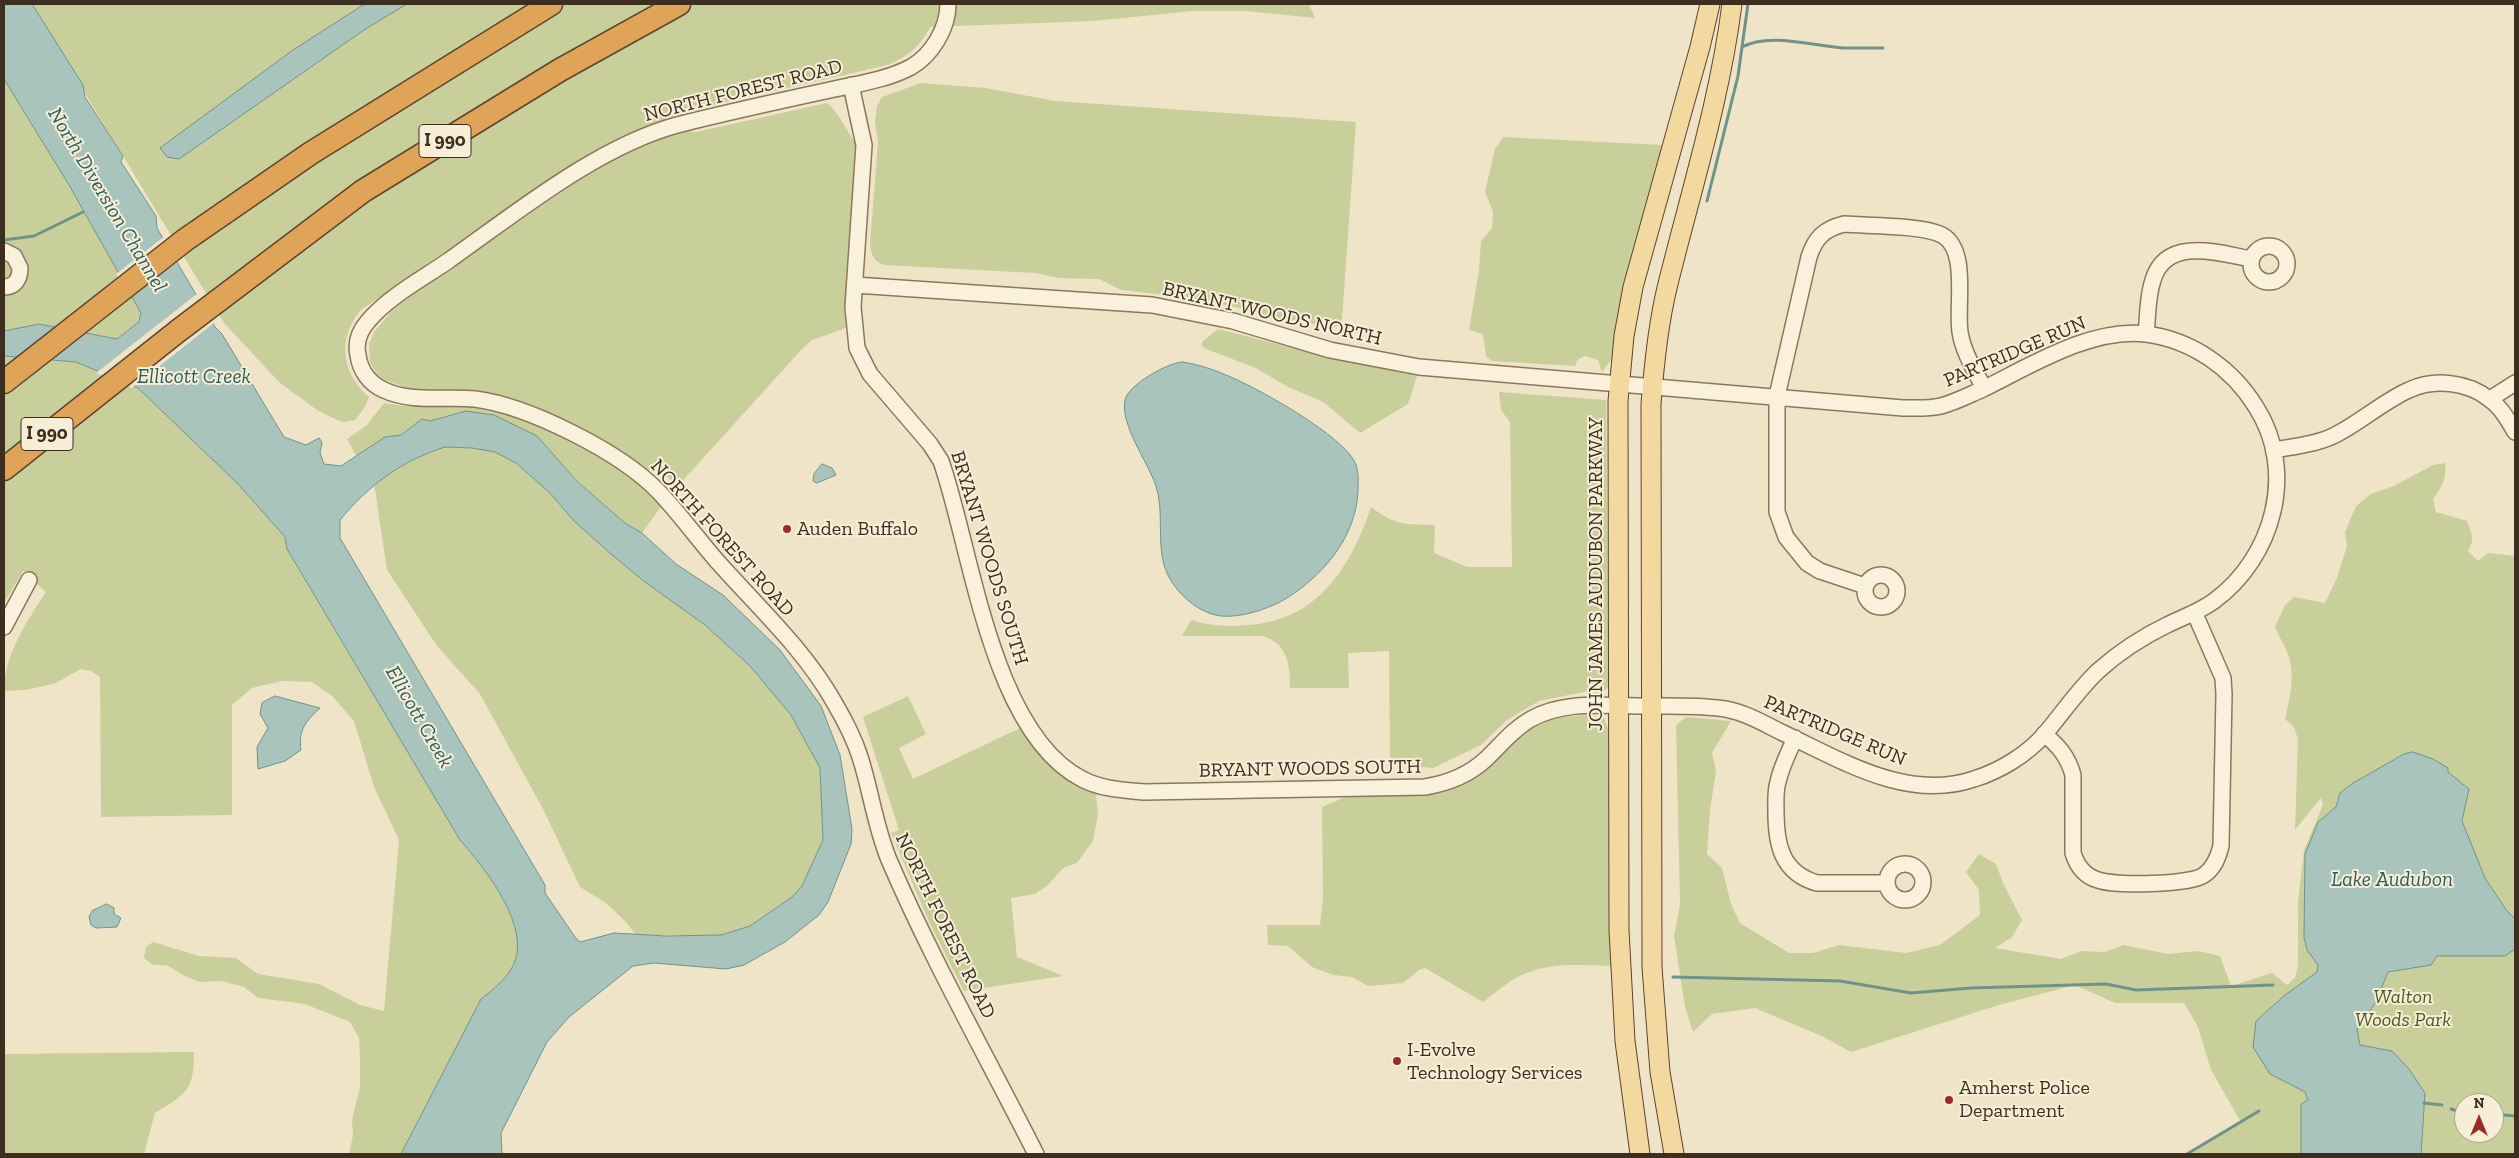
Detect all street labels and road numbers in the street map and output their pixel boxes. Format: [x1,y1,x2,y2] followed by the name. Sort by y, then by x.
[641,55,845,127] street label: NORTH FOREST ROAD
[419,124,471,158] road number: I 990
[1160,277,1384,351] street label: BRYANT WOODS NORTH
[1940,311,2090,393] street label: PARTRIDGE RUN
[1584,417,1608,731] street label: JOHN JAMES AUDUBON PARKWAY
[21,418,73,450] road number: I 990
[945,448,1033,668] street label: BRYANT WOODS SOUTH
[645,454,799,622] street label: NORTH FOREST ROAD
[1760,690,1910,772] street label: PARTRIDGE RUN
[1198,755,1422,783] street label: BRYANT WOODS SOUTH
[890,829,1000,1023] street label: NORTH FOREST ROAD

